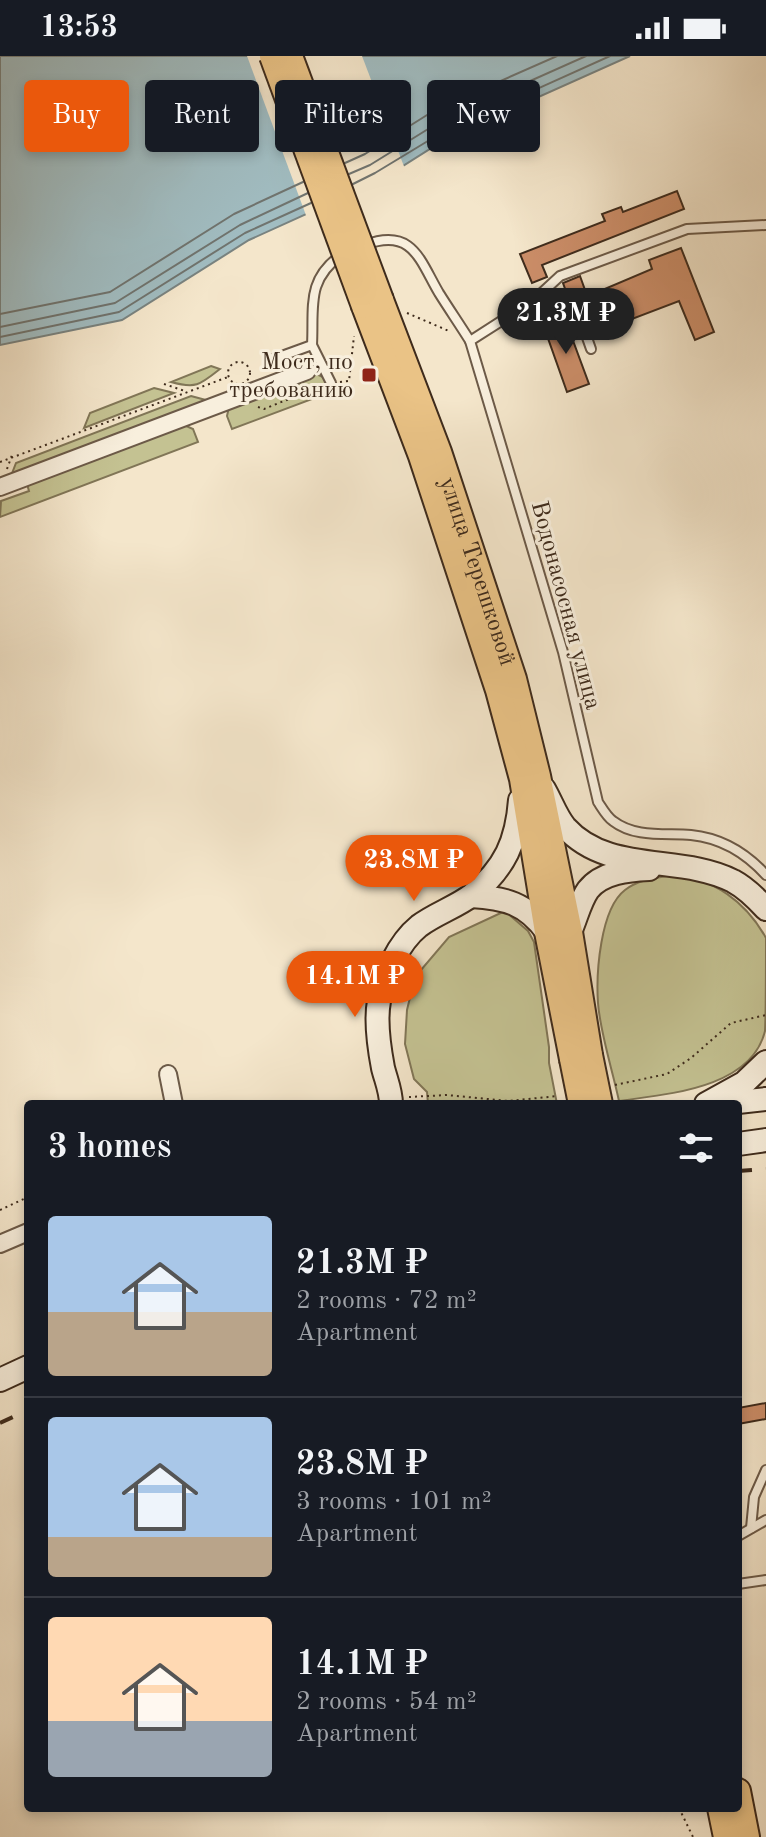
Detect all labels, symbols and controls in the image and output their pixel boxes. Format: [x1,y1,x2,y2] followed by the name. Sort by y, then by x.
[40,13,118,43] text: 13:53
[24,80,129,152] chip: Buy
[145,80,259,152] chip: Rent
[275,80,411,152] chip: Filters
[427,80,540,152] chip: New
[492,288,640,356] pin: 21.3M ₽
[515,301,617,327] text: 21.3M ₽
[229,351,353,403] place label: Мост, по требованию
[360,366,378,384] marker: Мост, по требованию
[434,474,519,669] street label: улица Терешковой
[526,499,605,713] street label: Водонасосная улица
[340,835,488,903] pin: 23.8M ₽
[363,848,465,874] text: 23.8M ₽
[281,951,429,1019] pin: 14.1M ₽
[304,964,406,990] text: 14.1M ₽
[674,1126,718,1170] icon: filters
[48,1131,171,1165] text: 3 homes
[296,1247,428,1281] text: 21.3M ₽
[112,1248,208,1344] icon: home
[296,1288,477,1314] text: 2 rooms · 72 m²
[296,1320,418,1346] text: Apartment
[296,1448,428,1482] text: 23.8M ₽
[112,1449,208,1545] icon: home
[296,1489,492,1515] text: 3 rooms · 101 m²
[296,1521,418,1547] text: Apartment
[296,1648,428,1682] text: 14.1M ₽
[112,1649,208,1745] icon: home
[296,1689,477,1715] text: 2 rooms · 54 m²
[296,1721,418,1747] text: Apartment

